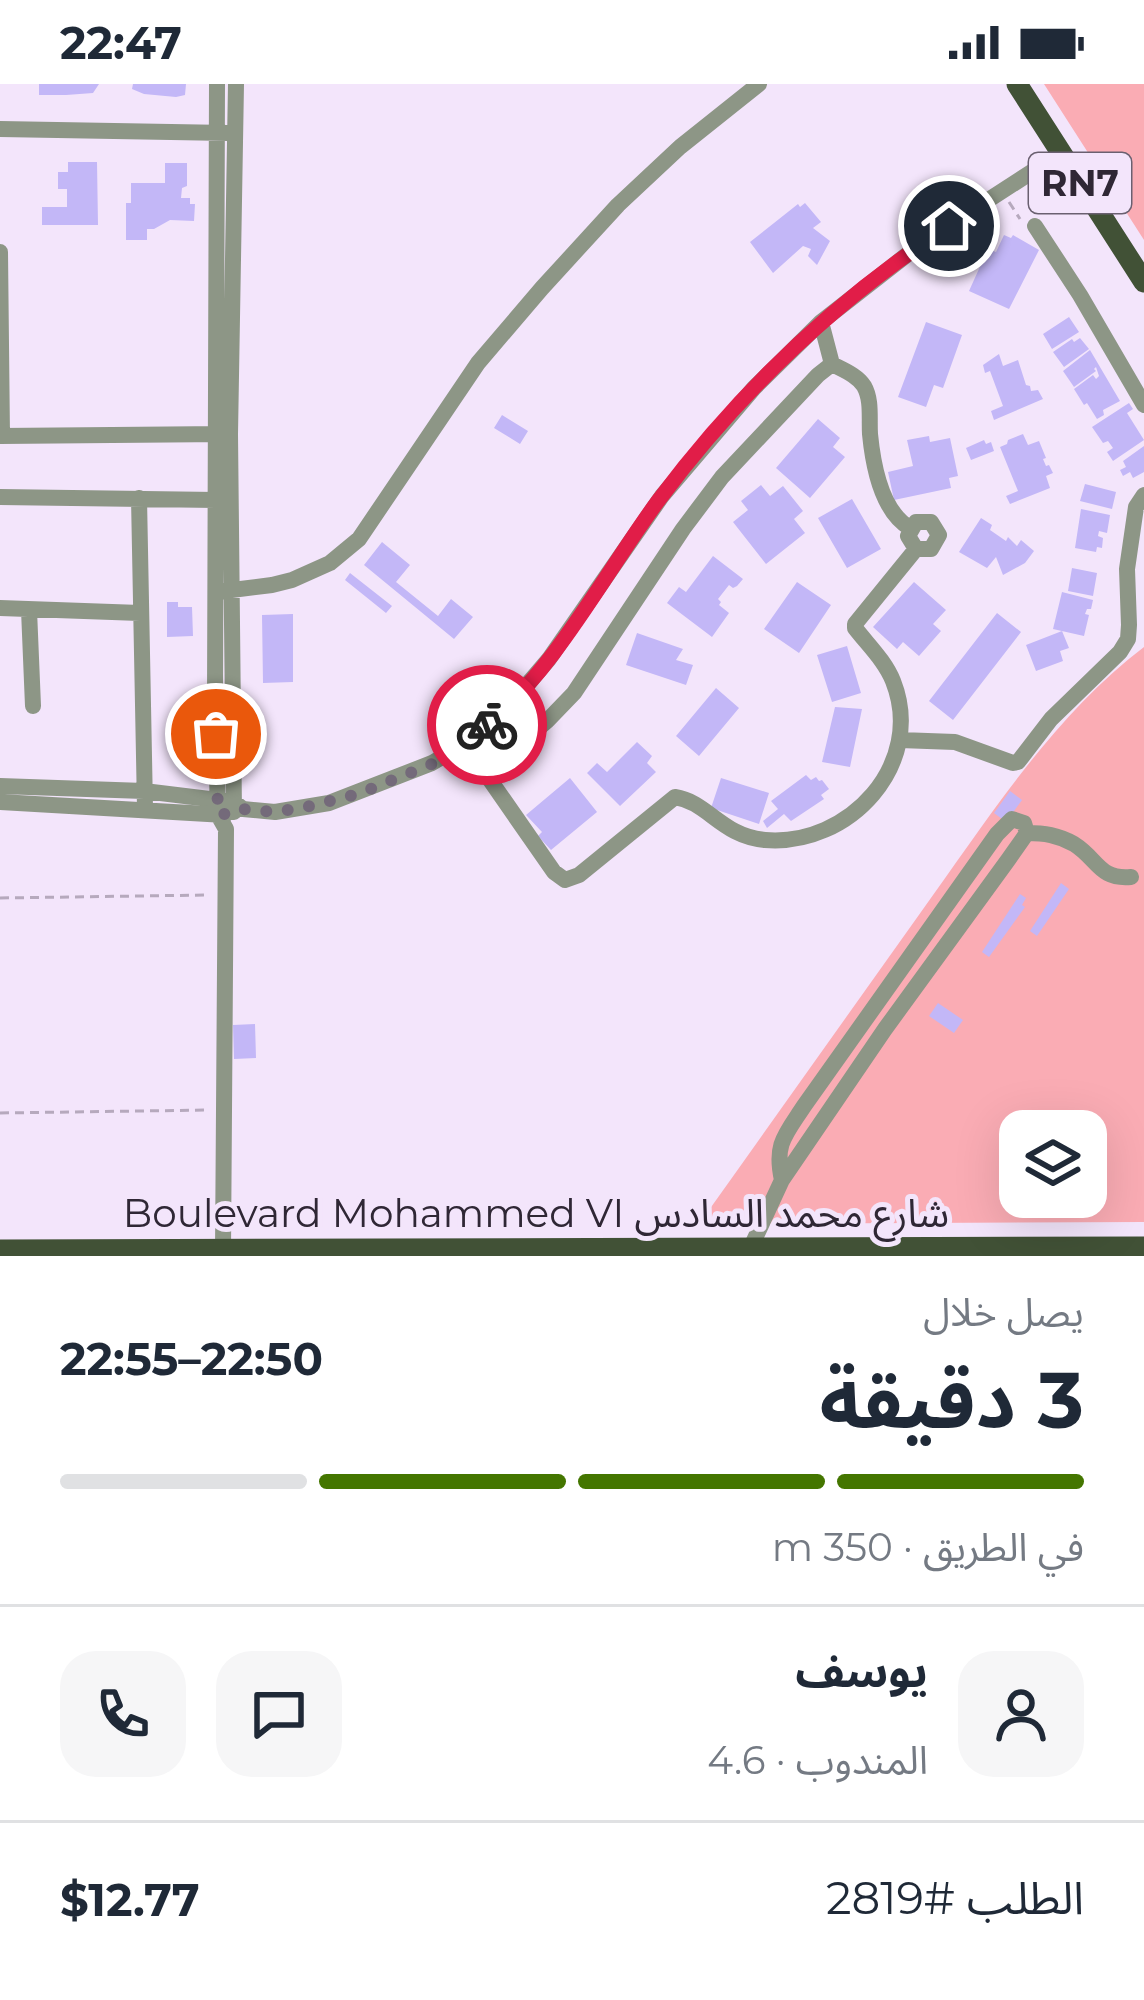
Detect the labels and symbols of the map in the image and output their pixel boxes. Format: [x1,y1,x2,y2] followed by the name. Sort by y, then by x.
[1029,153,1131,213] road number: RN7
[898,175,1000,277] pin
[427,665,547,785] courier
[165,683,267,785] pin
[123,1189,949,1242] street label: Boulevard Mohammed VI شارع محمد السادس

